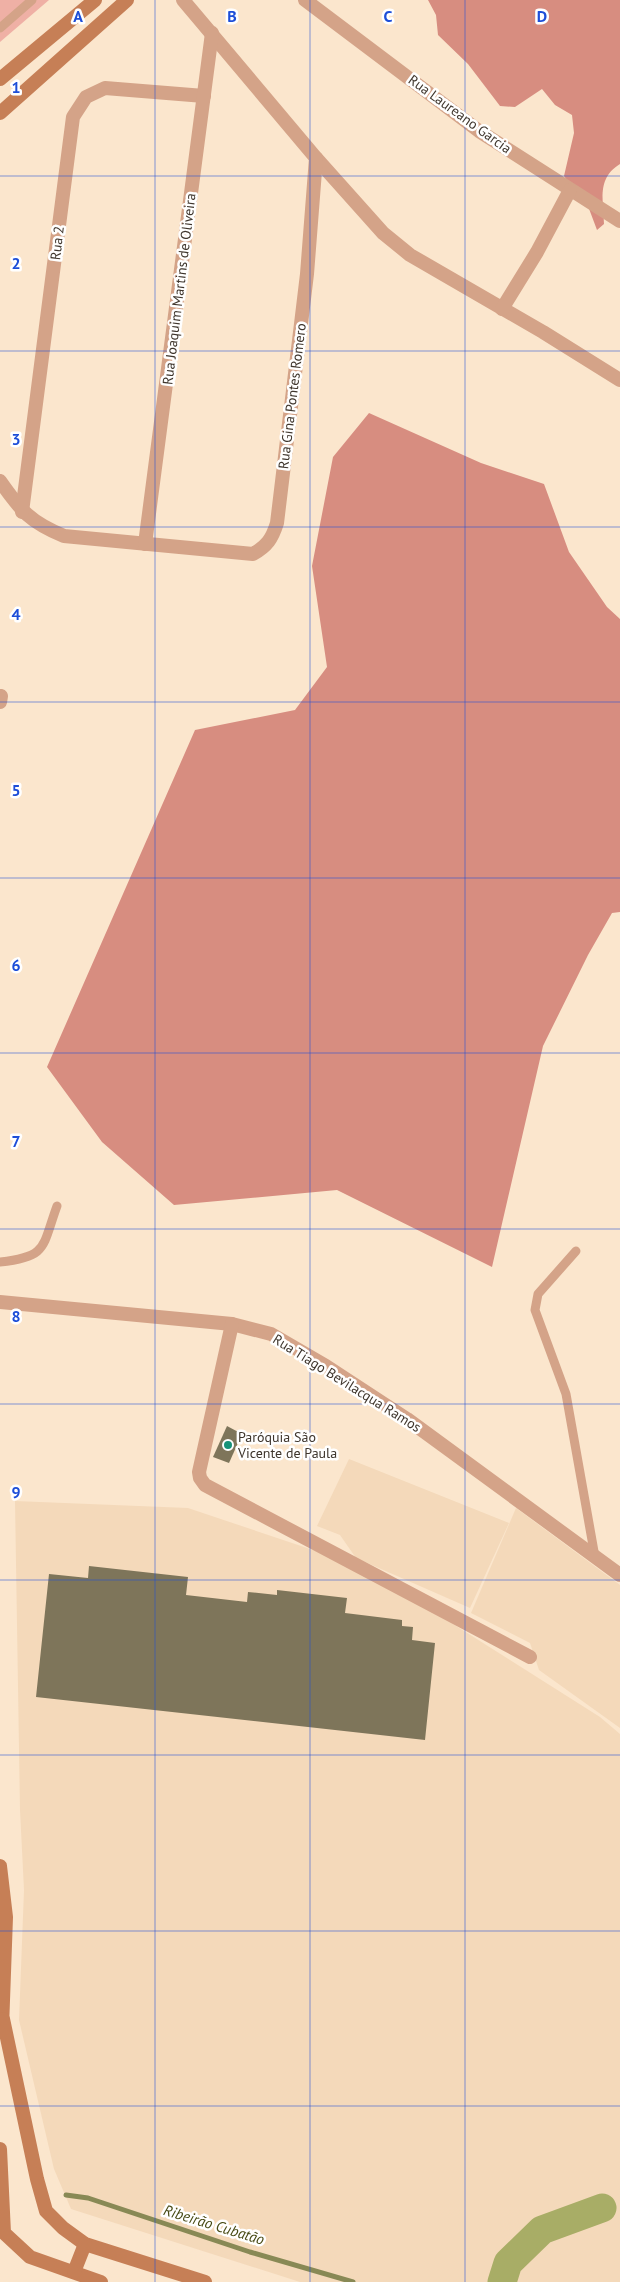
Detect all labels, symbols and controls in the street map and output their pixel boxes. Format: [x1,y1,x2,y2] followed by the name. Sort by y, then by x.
[73,6,83,26] text: A
[227,6,237,26] text: B
[384,6,393,26] text: C
[537,6,547,26] text: D
[405,71,515,157] street label: Rua Laureano Garcia
[11,77,21,97] text: 1
[158,192,200,386] street label: Rua Joaquim Martins de Oliveira
[46,225,68,261] street label: Rua 2
[11,253,21,273] text: 2
[274,322,310,470] street label: Rua Gina Pontes Romero
[11,429,21,449] text: 3
[11,604,21,624] text: 4
[11,780,21,800] text: 5
[11,955,21,975] text: 6
[11,1131,21,1151] text: 7
[11,1306,21,1326] text: 8
[270,1330,425,1436] street label: Rua Tiago Bevilacqua Ramos
[237,1428,337,1462] place label: Paróquia São Vicente de Paula
[222,1439,234,1451] marker: Paróquia São Vicente de Paula
[11,1482,21,1502] text: 9
[161,2200,267,2249] water label: Ribeirão Cubatão

